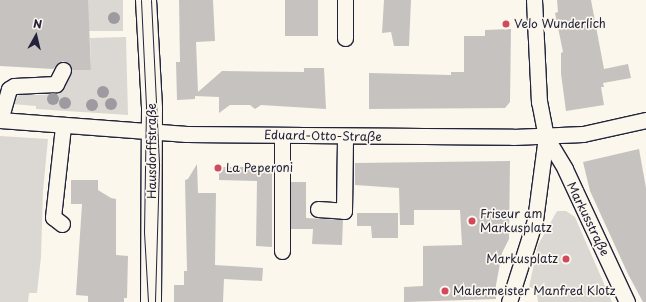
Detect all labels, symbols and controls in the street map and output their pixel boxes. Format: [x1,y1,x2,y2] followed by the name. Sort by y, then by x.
[32,15,43,33] text: N
[16,16,56,56] north arrow
[514,17,606,31] place label: Velo Wunderlich
[501,19,511,29] marker: Velo Wunderlich
[145,103,159,199] street label: Hausdorffstraße
[264,128,382,144] street label: Eduard-Otto-Straße
[226,161,293,175] place label: La Peperoni
[213,163,223,173] marker: La Peperoni
[564,180,612,258] street label: Markusstraße
[480,207,552,235] place label: Friseur am Markusplatz
[467,216,477,226] marker: Friseur am Markusplatz
[486,252,558,266] place label: Markusplatz
[561,254,571,264] marker: Markusplatz
[453,284,617,298] place label: Malermeister Manfred Klotz
[440,286,450,296] marker: Malermeister Manfred Klotz

